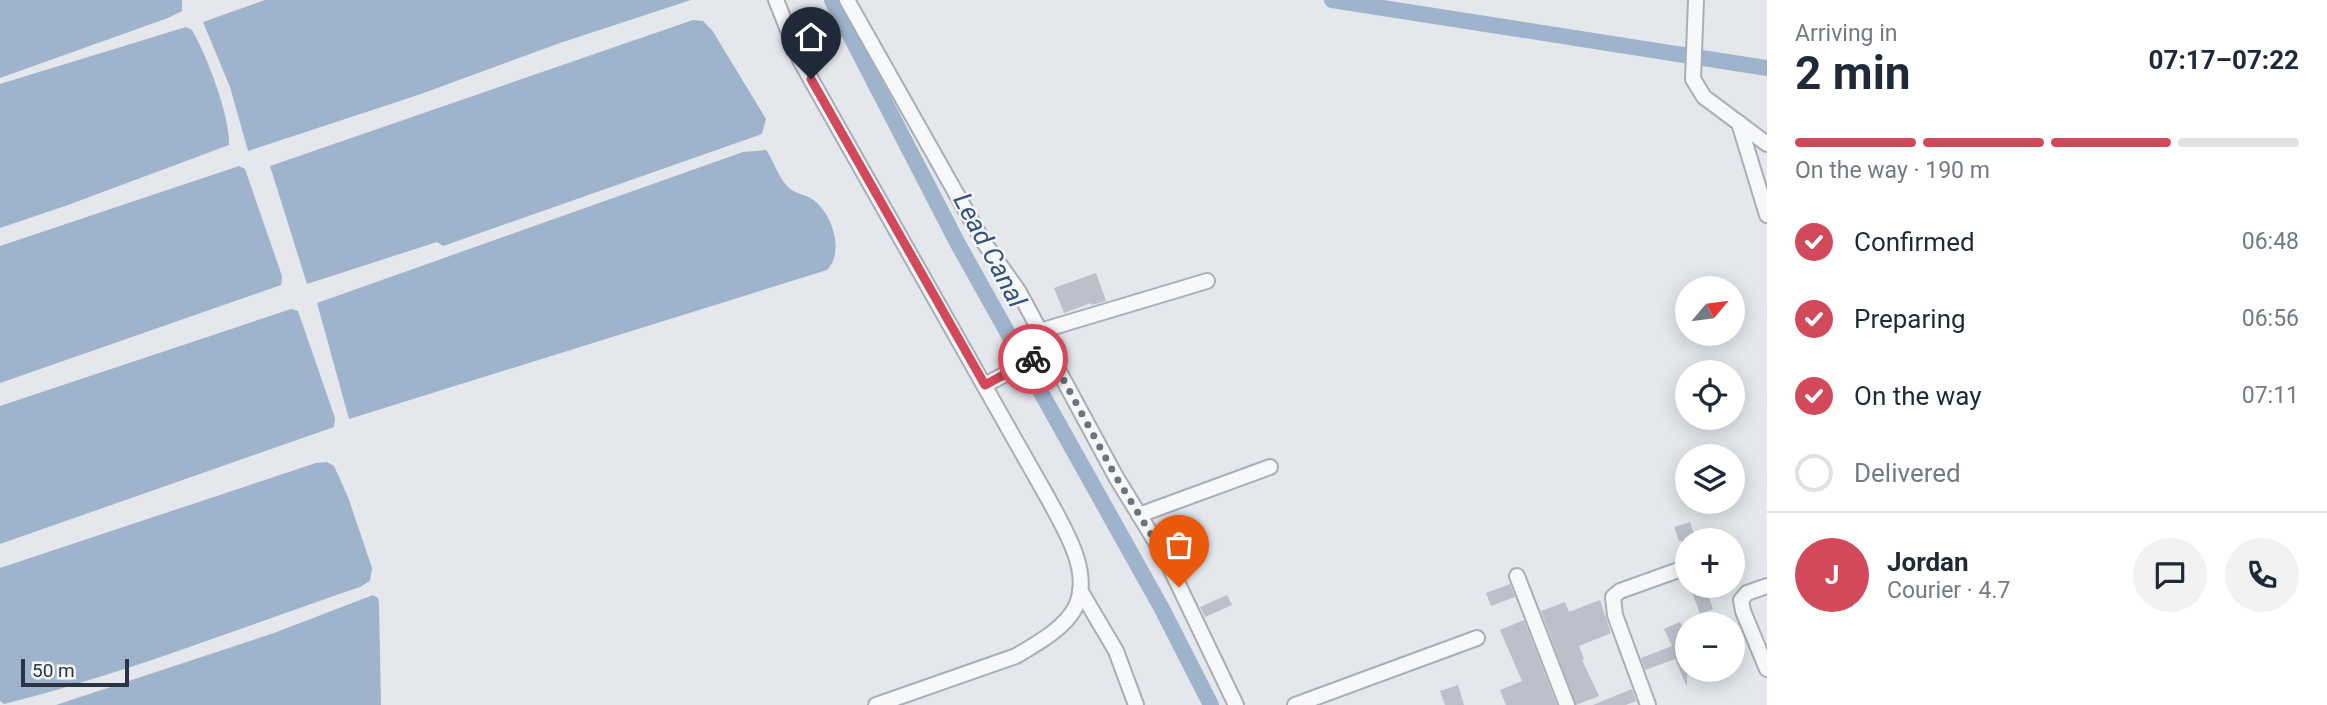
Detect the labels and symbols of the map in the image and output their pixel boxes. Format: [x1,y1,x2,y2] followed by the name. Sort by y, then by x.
[781,7,841,79] pin
[947,188,1033,313] water label: Lead Canal
[1675,276,1745,346] north arrow
[998,324,1068,394] courier
[1149,515,1209,587] pin
[21,656,130,688] scale bar

